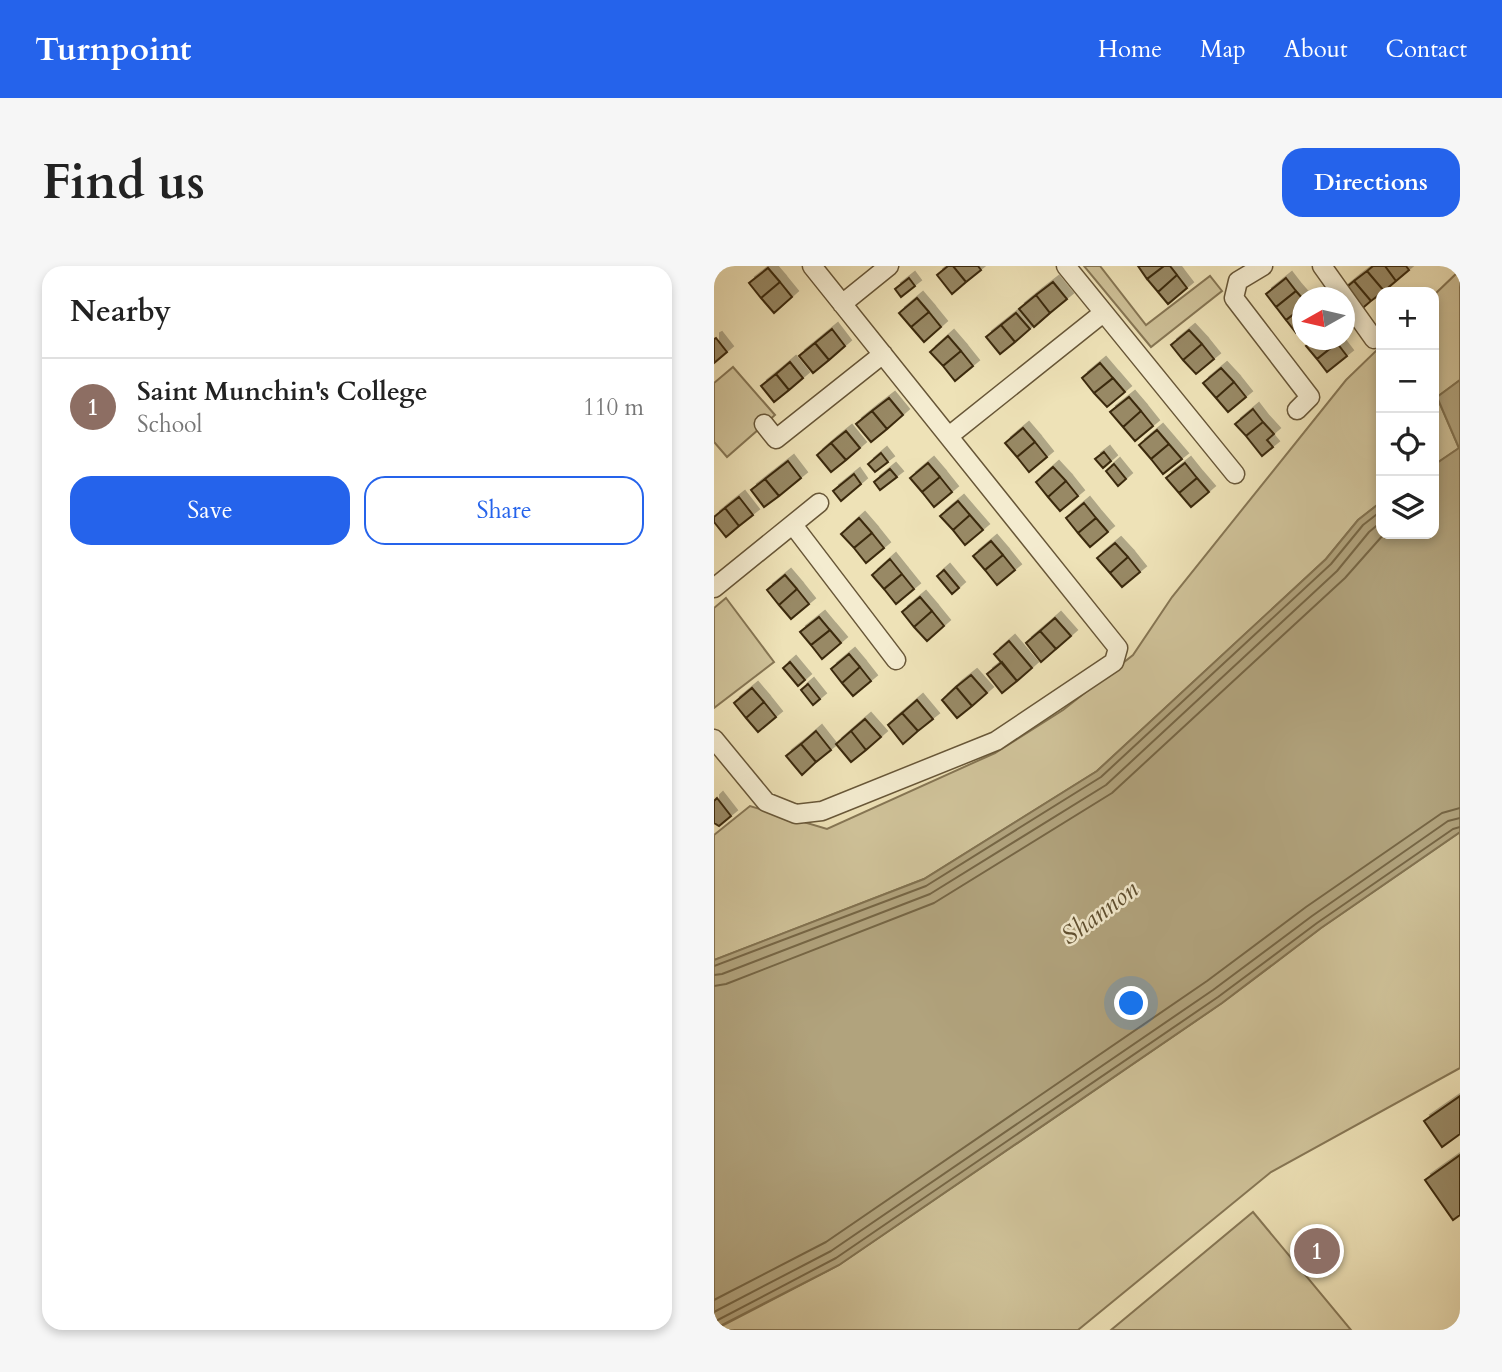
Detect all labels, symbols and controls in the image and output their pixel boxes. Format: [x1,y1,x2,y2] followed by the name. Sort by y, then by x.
[35,27,191,72] text: Turnpoint
[1098,33,1162,66] text: Home
[1200,33,1246,66] text: Map
[1284,33,1348,66] text: About
[1386,33,1467,66] text: Contact
[1282,148,1460,217] button: Directions
[42,149,205,216] text: Find us
[1292,287,1355,350] north arrow
[1376,287,1439,539] map controls
[1376,287,1439,350] button: +
[70,291,171,332] text: Nearby
[1376,350,1439,413] button: −
[137,374,428,409] text: Saint Munchin's College
[87,392,99,423] text: 1
[583,392,644,423] text: 110 m
[137,409,202,440] text: School
[1376,413,1439,476] button: locate
[70,476,350,545] button: Save
[364,476,644,545] button: Share
[1376,476,1439,539] button: layers
[1053,872,1145,953] water label: Shannon
[1114,986,1148,1020] your location
[1294,1225,1340,1277] pin: 1

